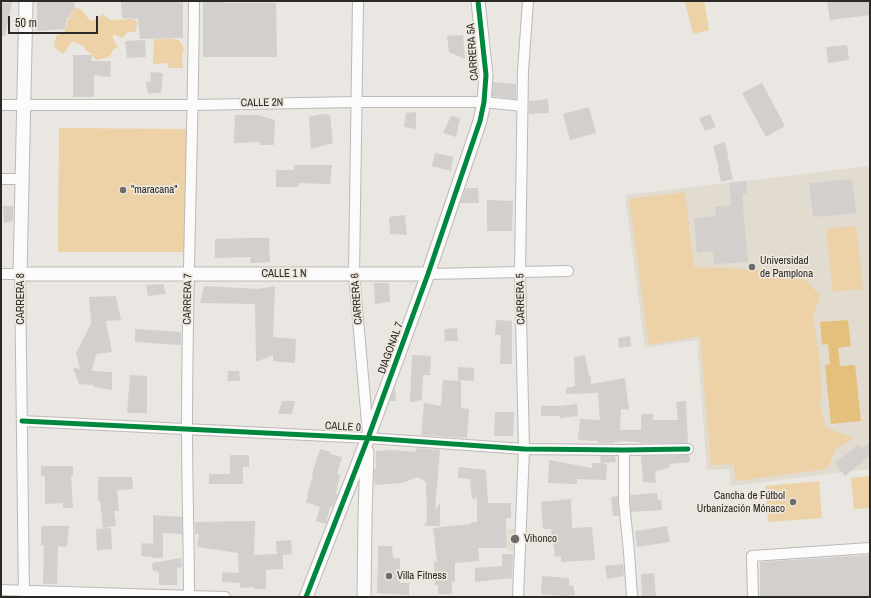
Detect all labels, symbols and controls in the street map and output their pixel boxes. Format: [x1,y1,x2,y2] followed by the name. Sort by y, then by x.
[10,8,100,34] scale bar
[15,15,37,31] text: 50 m
[464,23,482,81] street label: CARRERA 5A
[241,96,283,110] street label: CALLE 2N
[131,183,178,197] place label: "maracana"
[118,185,128,195] marker: "maracana"
[760,254,813,280] place label: Universidad de Pamplona
[747,262,757,272] marker: Universidad de Pamplona
[261,267,307,281] street label: CALLE 1 N
[14,273,28,325] street label: CARRERA 8
[181,273,195,325] street label: CARRERA 7
[349,273,365,325] street label: CARRERA 6
[514,273,528,325] street label: CARRERA 5
[376,320,406,376] street label: DIAGONAL 7
[325,419,361,435] street label: CALLE 0
[697,489,785,515] place label: Cancha de Fútbol Urbanización Mónaco
[788,497,798,507] marker: Cancha de Fútbol Urbanización Mónaco
[524,532,557,546] place label: Vihonco
[509,533,521,545] marker: Vihonco
[397,569,446,583] place label: Villa Fitness
[384,571,394,581] marker: Villa Fitness

